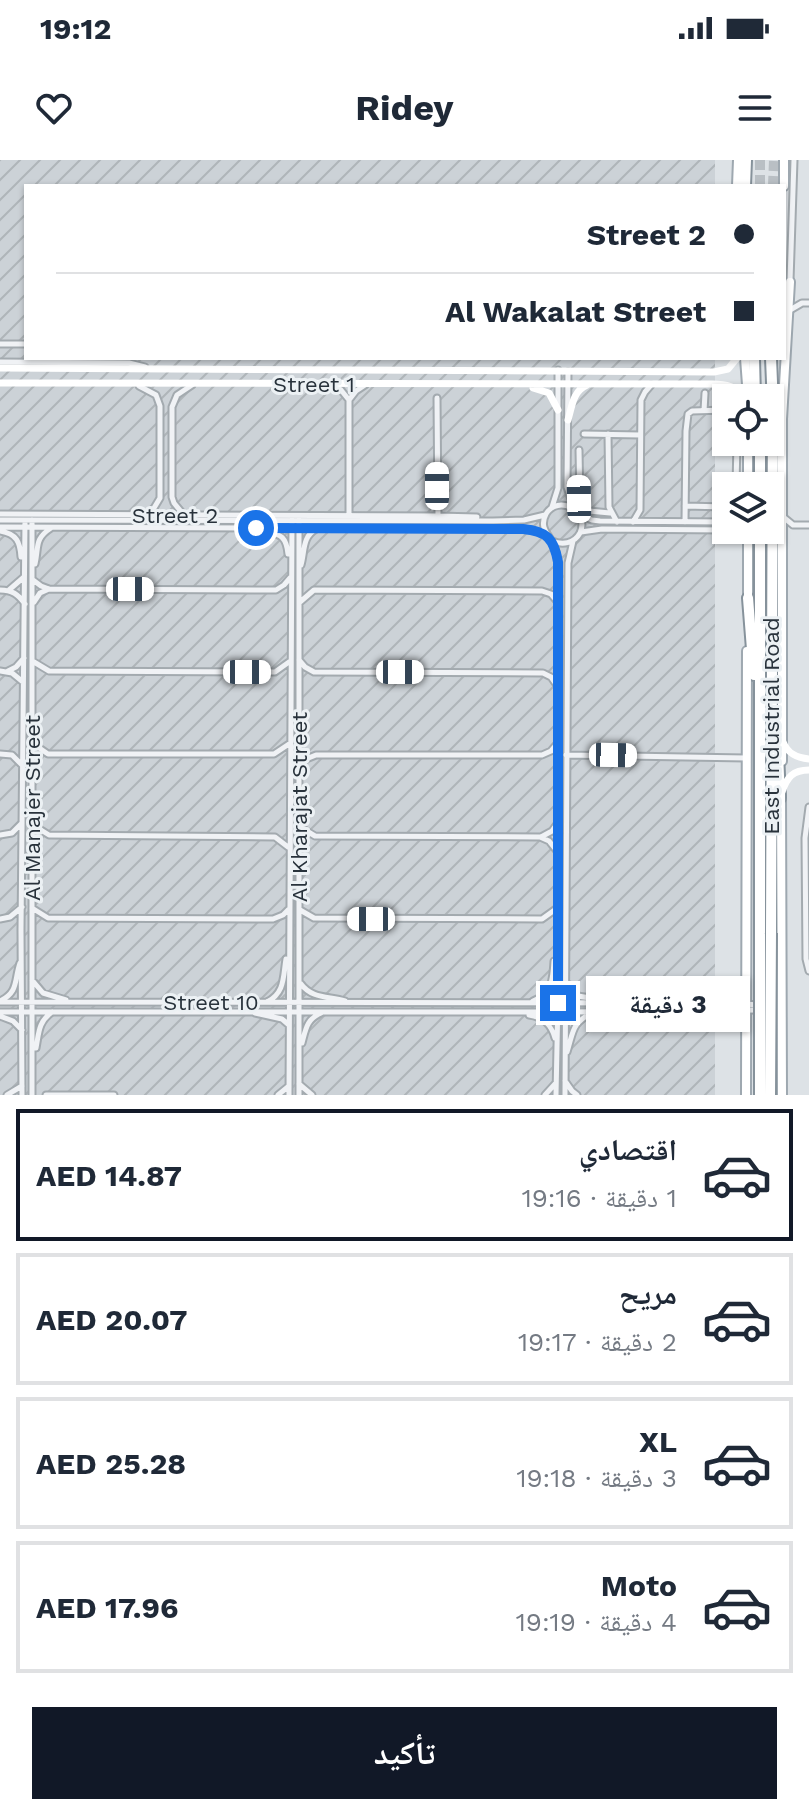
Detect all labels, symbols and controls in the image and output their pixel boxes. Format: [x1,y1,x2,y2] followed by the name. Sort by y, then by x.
[40,11,111,46] text: 19:12
[32,86,76,130] icon: heart
[733,86,777,130] icon: menu
[355,87,454,129] text: Ridey
[587,217,706,252] text: Street 2
[445,294,706,329] text: Al Wakalat Street
[273,372,355,397] street label: Street 1
[712,384,784,544] map controls
[712,384,784,456] button: locate
[425,462,449,510] car
[712,472,784,544] button: layers
[567,475,591,523] car
[132,503,218,528] street label: Street 2
[238,510,274,546] route start
[106,577,154,601] car
[759,617,784,835] street label: East Industrial Road
[223,660,271,684] car
[376,660,424,684] car
[287,712,312,902] street label: Al Kharajat Street
[20,715,45,901] street label: Al Manajer Street
[589,743,637,767] car
[347,907,395,931] car
[586,975,750,1031] callout: 3 دقيقة
[540,985,576,1021] route end
[629,989,707,1019] text: 3 دقيقة
[163,990,259,1015] street label: Street 10
[579,1132,677,1167] text: اقتصادي
[701,1139,773,1211] icon: car
[36,1158,182,1193] text: AED 14.87
[522,1183,677,1213] text: 1 دقيقة · 19:16
[619,1276,677,1311] text: مريح
[701,1283,773,1355] icon: car
[36,1302,187,1337] text: AED 20.07
[518,1327,677,1357] text: 2 دقيقة · 19:17
[639,1424,677,1459] text: XL
[701,1427,773,1499] icon: car
[36,1446,186,1481] text: AED 25.28
[516,1463,677,1493] text: 3 دقيقة · 19:18
[601,1568,677,1603] text: Moto
[701,1571,773,1643] icon: car
[36,1590,178,1625] text: AED 17.96
[516,1607,677,1637] text: 4 دقيقة · 19:19
[32,1707,777,1799] button: تأكيد

